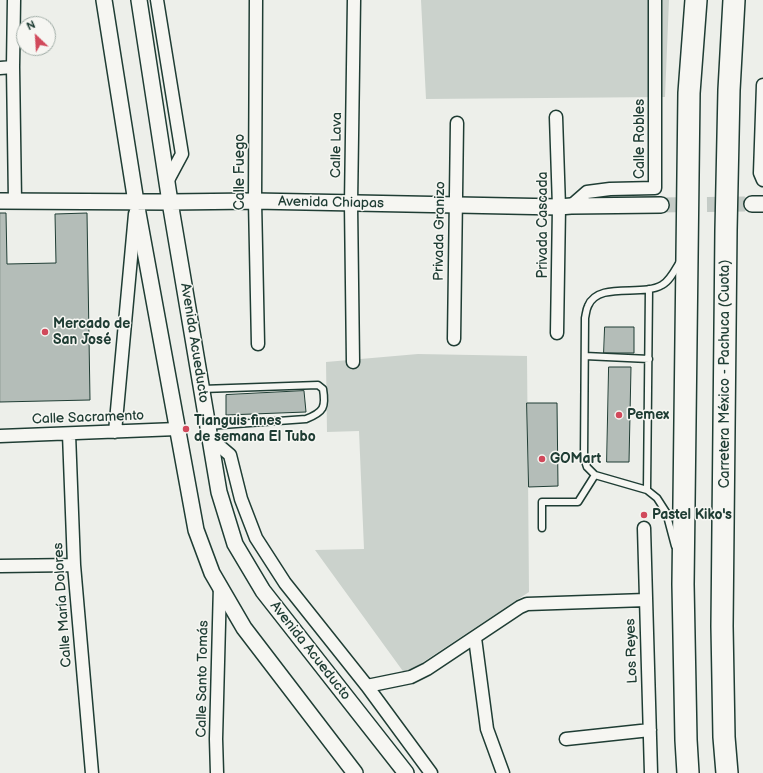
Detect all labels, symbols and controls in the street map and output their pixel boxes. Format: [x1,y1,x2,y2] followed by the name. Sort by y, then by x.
[16,16,56,56] north arrow
[25,18,38,33] text: N
[632,99,648,179] street label: Calle Robles
[328,112,346,178] street label: Calle Lava
[232,134,248,210] street label: Calle Fuego
[535,172,551,278] street label: Privada Cascada
[431,181,449,281] street label: Privada Granizo
[278,194,384,212] street label: Avenida Chiapas
[717,260,733,488] street label: Carretera México - Pachuca (Cuota)
[176,282,212,404] street label: Avenida Acueducto
[53,316,130,348] place label: Mercado de San José
[40,327,50,337] marker: Mercado de San José
[627,407,669,423] place label: Pemex
[32,408,144,428] street label: Calle Sacramento
[614,410,624,420] marker: Pemex
[194,413,316,446] place label: Tianguis fines de semana El Tubo
[181,424,191,434] marker: Tianguis fines de semana El Tubo
[550,451,601,467] place label: GOMart
[537,454,547,464] marker: GOMart
[652,507,732,523] place label: Pastel Kiko's
[639,510,649,520] marker: Pastel Kiko's
[50,542,76,668] street label: Calle María Dolores
[266,598,354,704] street label: Avenida Acueducto
[622,618,642,684] street label: Los Reyes
[194,620,212,738] street label: Calle Santo Tomás

